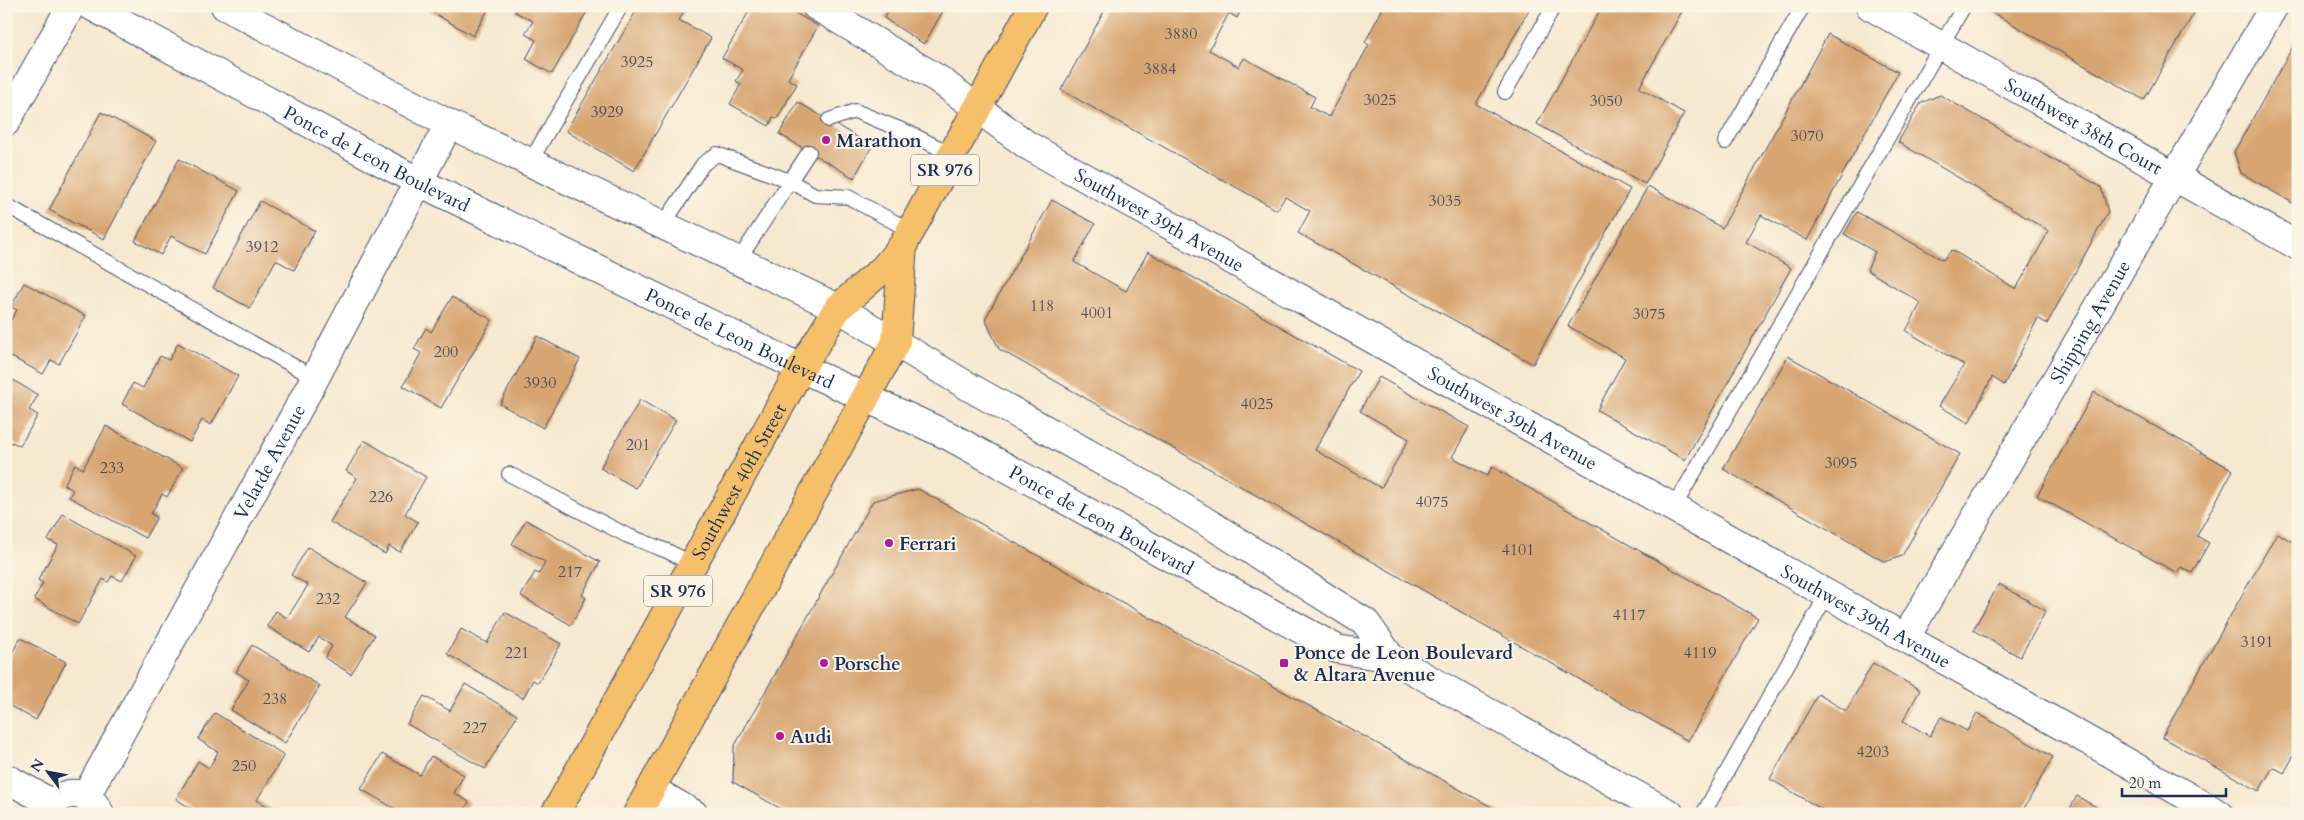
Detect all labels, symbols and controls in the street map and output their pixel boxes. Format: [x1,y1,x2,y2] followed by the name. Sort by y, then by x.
[1165,23,1197,45] house number: 3880
[621,51,653,73] house number: 3925
[1144,58,1176,80] house number: 3884
[2000,72,2167,181] street label: Southwest 38th Court
[1364,89,1396,111] house number: 3025
[1590,90,1622,112] house number: 3050
[279,100,474,219] street label: Ponce de Leon Boulevard
[591,101,623,123] house number: 3929
[1791,125,1823,147] house number: 3070
[836,128,923,154] place label: Marathon
[820,134,832,146] marker: Marathon
[911,154,979,186] road number: SR 976
[1070,162,1249,278] street label: Southwest 39th Avenue
[1429,190,1461,212] house number: 3035
[246,236,278,258] house number: 3912
[2044,256,2137,389] street label: Shipping Avenue
[641,282,838,395] street label: Ponce de Leon Boulevard
[1030,295,1054,317] house number: 118
[1081,302,1113,324] house number: 4001
[1633,303,1665,325] house number: 3075
[434,341,458,363] house number: 200
[1423,360,1602,477] street label: Southwest 39th Avenue
[524,372,556,394] house number: 3930
[1241,393,1273,415] house number: 4025
[686,399,793,565] street label: Southwest 40th Street
[228,400,312,525] street label: Velarde Avenue
[626,434,650,456] house number: 201
[1825,452,1857,474] house number: 3095
[100,457,124,479] house number: 233
[1004,459,1198,582] street label: Ponce de Leon Boulevard
[369,486,393,508] house number: 226
[1416,491,1448,513] house number: 4075
[899,531,957,557] place label: Ferrari
[883,537,895,549] marker: Ferrari
[1502,539,1534,561] house number: 4101
[1776,559,1955,675] street label: Southwest 39th Avenue
[558,561,582,583] house number: 217
[644,576,712,606] road number: SR 976
[316,588,340,610] house number: 232
[1613,604,1645,626] house number: 4117
[2241,631,2273,653] house number: 3191
[1294,640,1513,688] place label: Ponce de Leon Boulevard & Altara Avenue
[505,642,529,664] house number: 221
[1684,642,1716,664] house number: 4119
[834,651,901,677] place label: Porsche
[818,657,830,669] marker: Porsche
[1278,657,1290,669] marker: Ponce de Leon Boulevard & Altara Avenue
[263,688,287,710] house number: 238
[463,717,487,739] house number: 227
[790,724,832,750] place label: Audi
[774,730,786,742] marker: Audi
[1857,741,1889,763] house number: 4203
[22,748,72,798] north arrow
[26,755,49,776] text: N
[232,755,256,777] house number: 250
[2122,765,2225,797] scale bar
[2129,773,2161,793] text: 20 m

